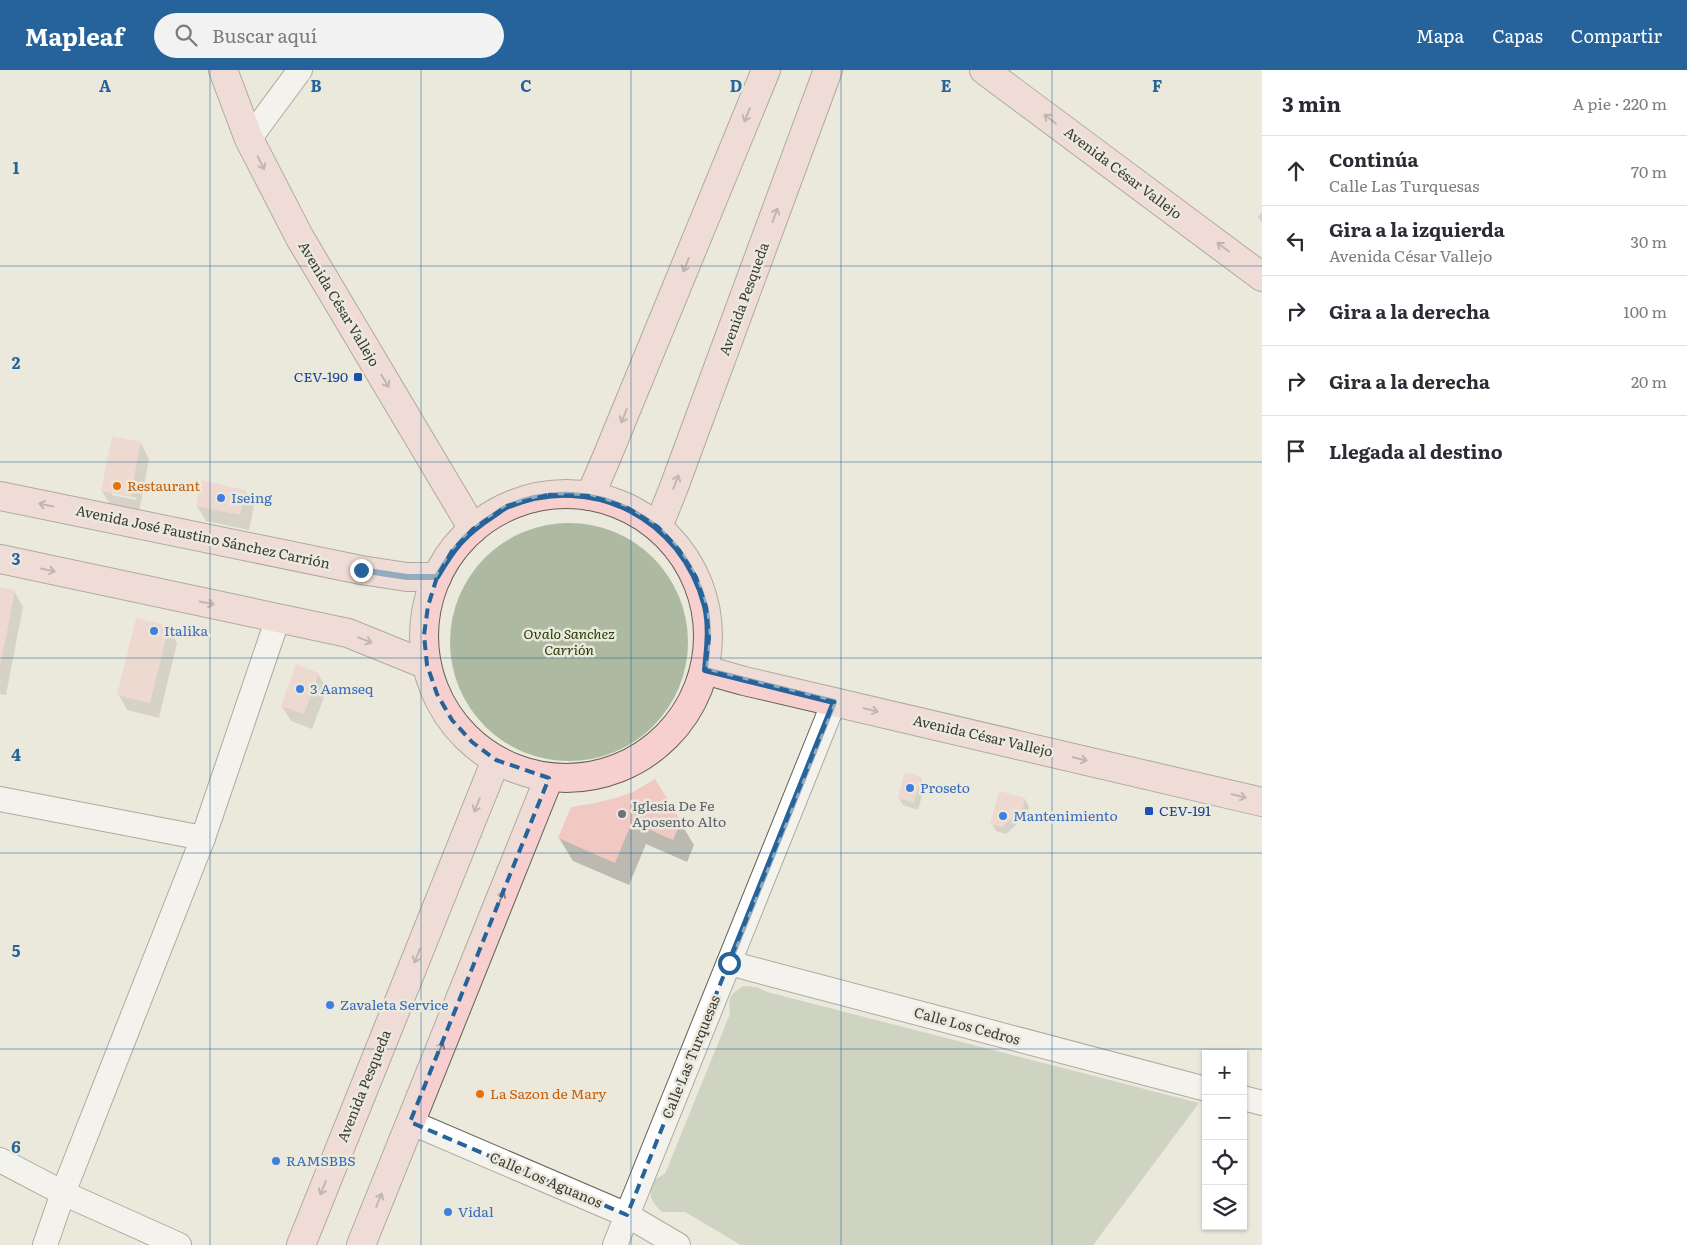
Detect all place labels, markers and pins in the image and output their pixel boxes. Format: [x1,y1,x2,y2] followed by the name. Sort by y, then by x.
[294,366,348,386] place label: CEV-190
[352,371,364,383] marker: CEV-190
[127,475,200,495] place label: Restaurant
[111,480,123,492] marker: Restaurant
[231,487,272,507] place label: Iseing
[215,492,227,504] marker: Iseing
[164,620,208,640] place label: Italika
[148,625,160,637] marker: Italika
[310,678,374,698] place label: 3 Aamseq
[294,683,306,695] marker: 3 Aamseq
[920,777,970,797] place label: Proseto
[904,782,916,794] marker: Proseto
[632,795,726,831] place label: Iglesia De Fe Aposento Alto
[1159,800,1211,820] place label: CEV-191
[1013,805,1118,825] place label: Mantenimiento
[1143,805,1155,817] marker: CEV-191
[616,808,628,820] marker: Iglesia De Fe Aposento Alto
[997,810,1009,822] marker: Mantenimiento
[340,994,449,1014] place label: Zavaleta Service
[324,999,336,1011] marker: Zavaleta Service
[490,1083,607,1103] place label: La Sazon de Mary
[474,1088,486,1100] marker: La Sazon de Mary
[286,1150,356,1170] place label: RAMSBBS
[270,1155,282,1167] marker: RAMSBBS
[458,1201,494,1221] place label: Vidal
[442,1206,454,1218] marker: Vidal

